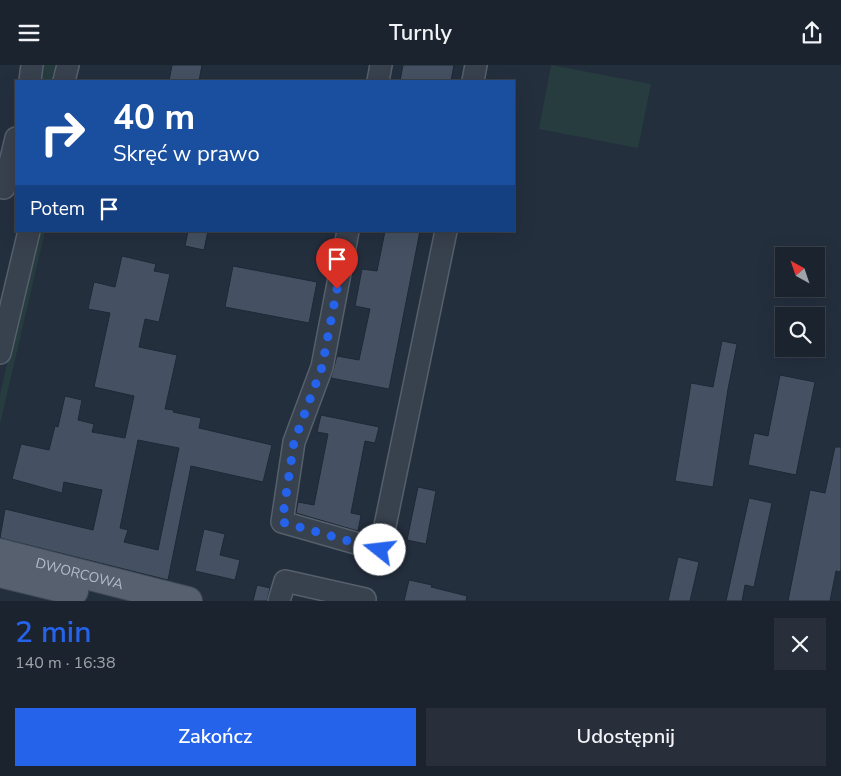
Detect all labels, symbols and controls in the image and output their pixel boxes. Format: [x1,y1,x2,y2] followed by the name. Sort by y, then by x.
[389,18,452,48] text: Turnly
[15,19,43,47] icon: menu
[798,19,826,47] icon: share
[113,94,195,141] text: 40 m
[30,100,95,165] icon: right
[113,139,260,169] text: Skręć w prawo
[95,195,123,223] icon: arrive
[30,196,85,222] text: Potem
[316,238,358,289] pin
[323,245,351,273] icon: arrive
[775,247,825,297] north arrow
[775,247,825,357] map controls
[775,307,825,357] button: search
[353,523,405,575] position arrow
[33,553,125,594] street label: DWORCOWA
[15,612,91,653] text: 2 min
[774,618,826,670] button: close
[15,652,116,674] text: 140 m · 16:38
[15,708,416,766] button: Zakończ
[426,708,826,766] button: Udostępnij

